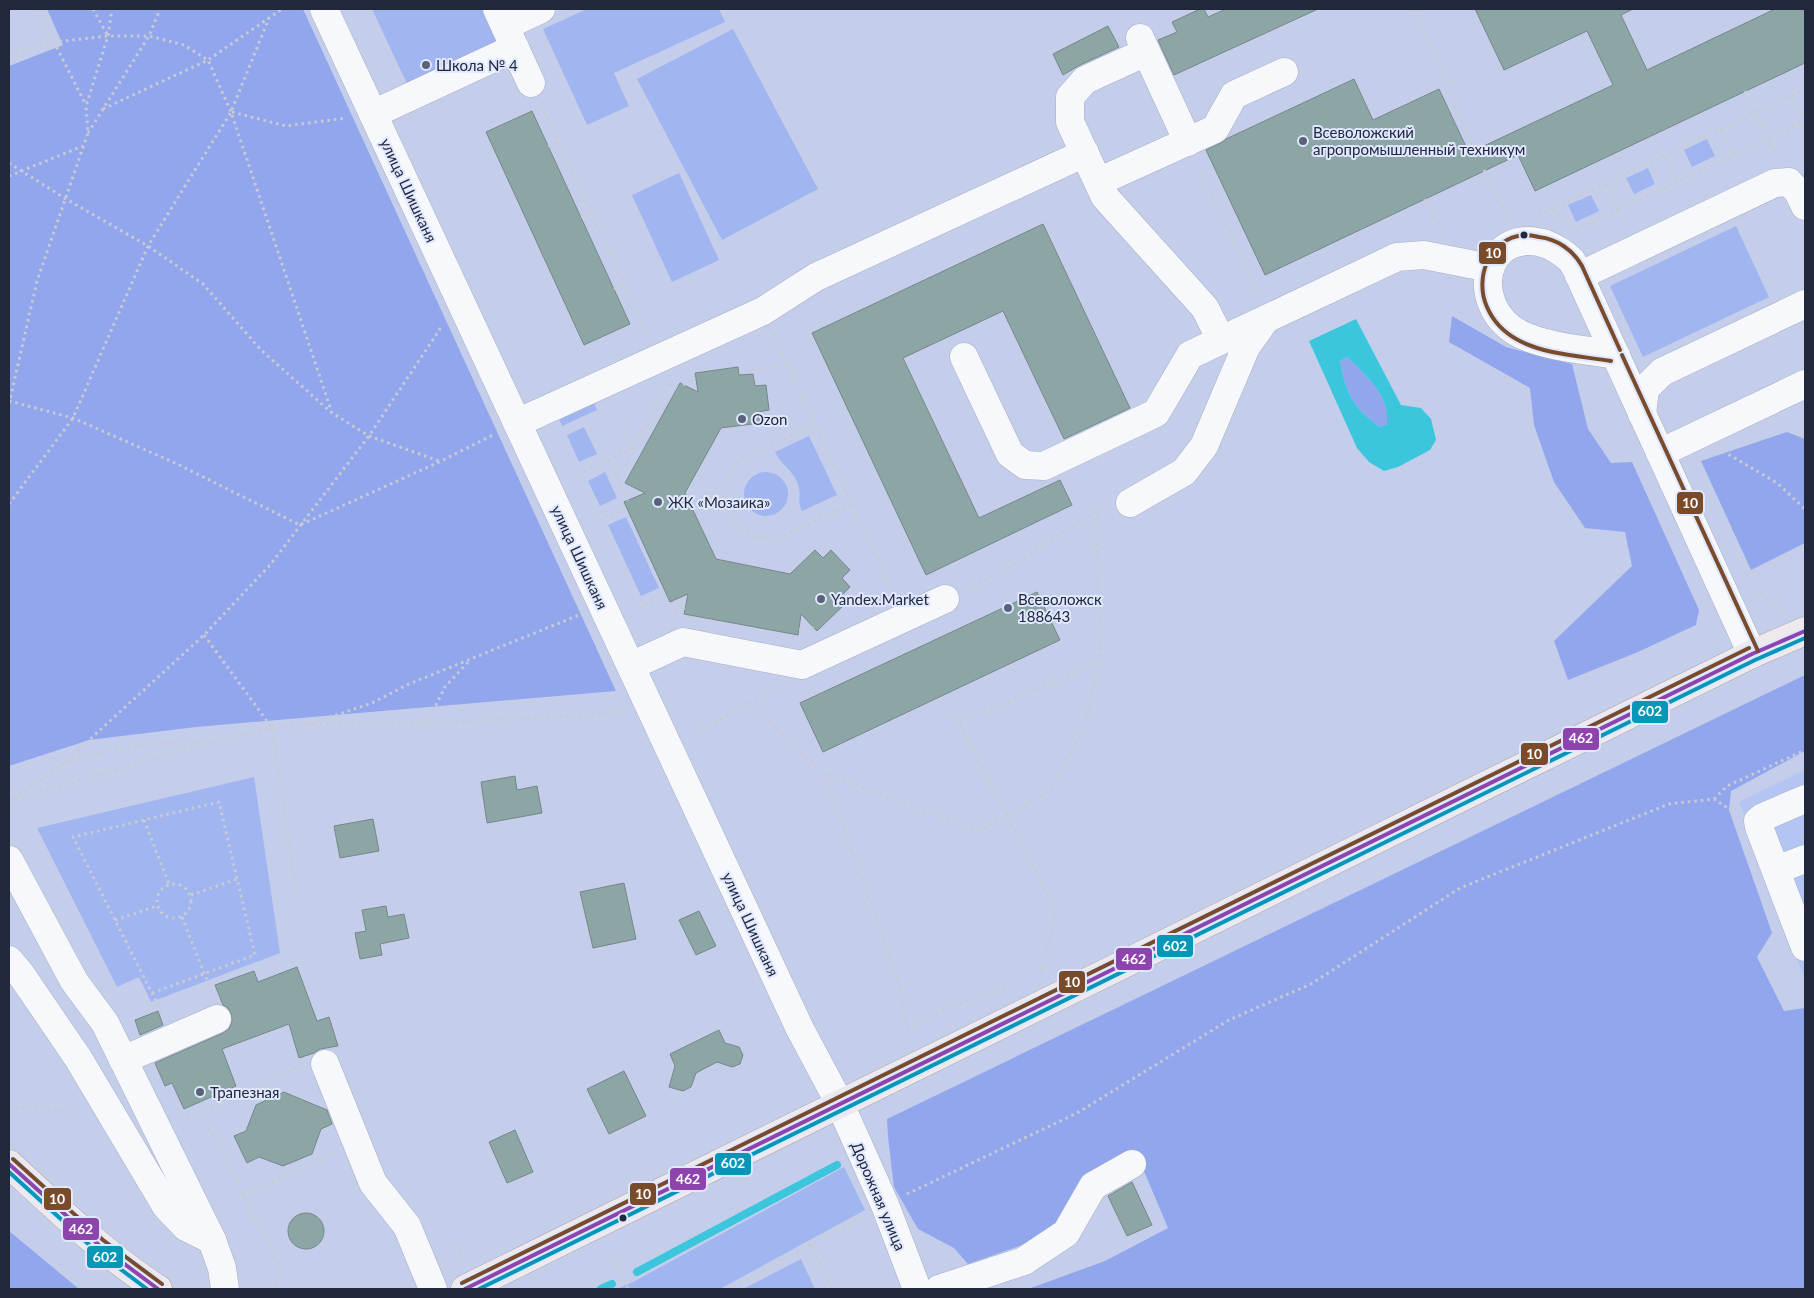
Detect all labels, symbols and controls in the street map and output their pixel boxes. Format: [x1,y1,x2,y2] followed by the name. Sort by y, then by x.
[436,56,518,74] place label: Школа № 4
[420,59,432,71] marker: Школа № 4
[1313,123,1525,158] place label: Всеволожский агропромышленный техникум
[377,135,441,245] street label: улица Шишканя
[1297,135,1309,147] marker: Всеволожский агропромышленный техникум
[1519,230,1529,240] unlabelled marker
[1478,241,1507,265] line badge: 10
[1485,244,1501,261] text: 10
[752,410,787,428] place label: Ozon
[736,413,748,425] marker: Ozon
[1676,491,1704,515] line badge: 10
[668,493,770,511] place label: ЖК «Мозаика»
[1682,494,1698,511] text: 10
[652,496,664,508] marker: ЖК «Мозаика»
[548,502,612,612] street label: улица Шишканя
[831,590,929,608] place label: Yandex.Market
[1018,590,1102,625] place label: Всеволожск 188643
[815,593,827,605] marker: Yandex.Market
[1002,602,1014,614] marker: Всеволожск 188643
[1631,700,1669,724] line badge: 602
[1638,702,1662,719] text: 602
[1562,727,1600,751] line badge: 462
[1569,729,1593,746] text: 462
[1520,742,1549,766] line badge: 10
[1526,745,1542,762] text: 10
[719,869,783,979] street label: улица Шишканя
[1156,934,1194,958] line badge: 602
[1163,937,1187,954] text: 602
[1115,947,1153,971] line badge: 462
[1122,950,1146,967] text: 462
[1058,970,1086,994] line badge: 10
[1064,973,1080,990] text: 10
[210,1083,279,1101] place label: Трапезная
[194,1086,206,1098] marker: Трапезная
[848,1139,910,1253] street label: Дорожная улица
[714,1152,752,1176] line badge: 602
[721,1154,745,1171] text: 602
[669,1167,707,1191] line badge: 462
[676,1170,700,1187] text: 462
[629,1182,657,1206] line badge: 10
[635,1185,651,1202] text: 10
[43,1187,72,1211] line badge: 10
[49,1190,65,1207] text: 10
[618,1213,628,1223] unlabelled marker
[62,1217,100,1241] line badge: 462
[69,1220,93,1237] text: 462
[86,1245,124,1269] line badge: 602
[93,1248,117,1265] text: 602

